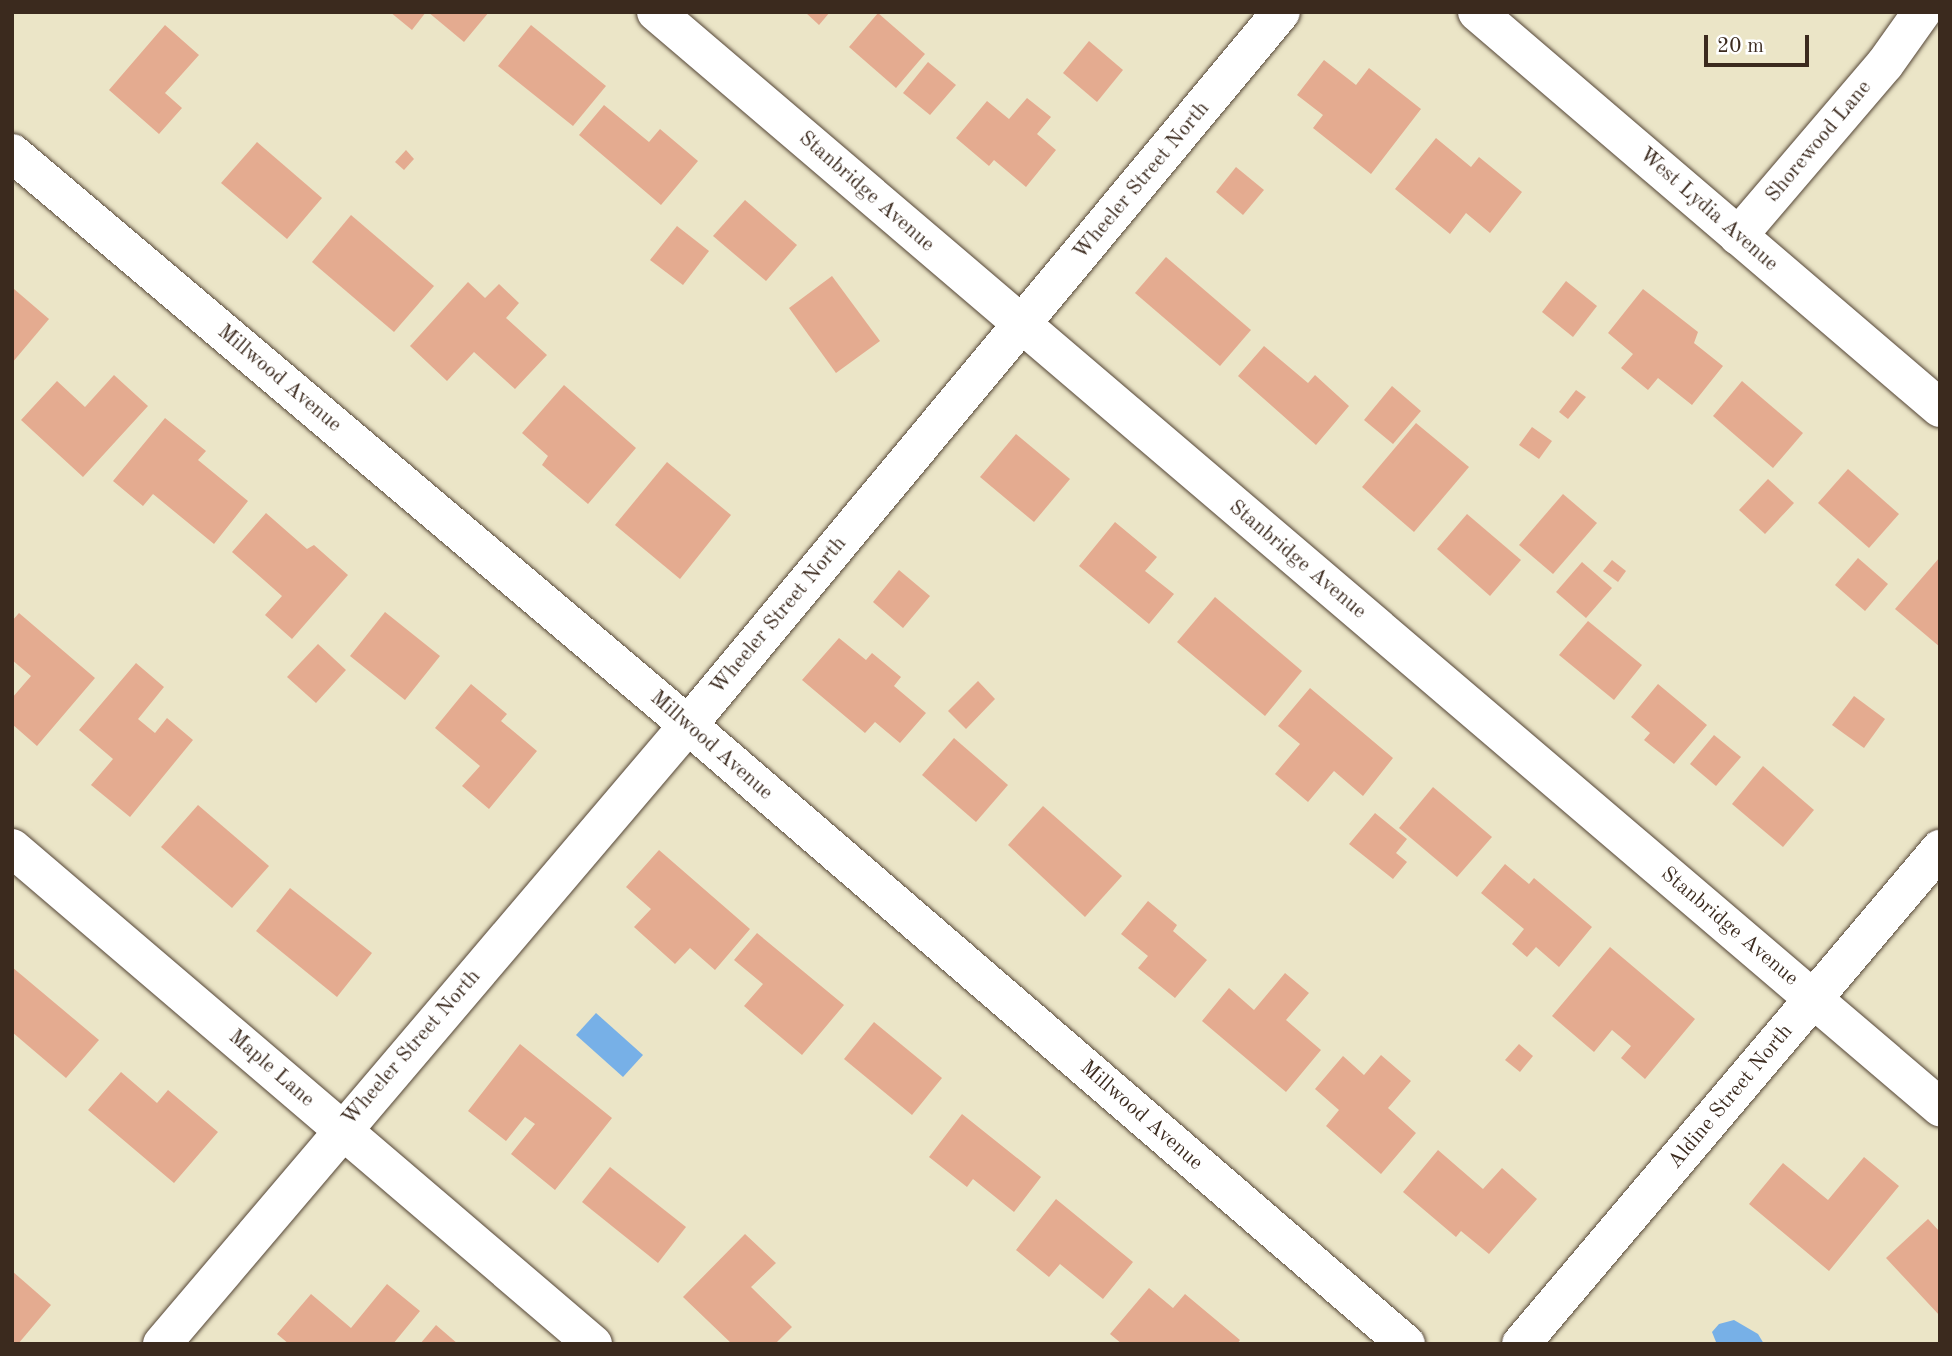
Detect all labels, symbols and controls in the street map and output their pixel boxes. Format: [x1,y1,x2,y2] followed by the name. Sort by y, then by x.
[1707,21,1812,65] scale bar
[1717,36,1764,57] text: 20 m
[1761,76,1877,208] street label: Shorewood Lane
[1069,97,1215,265] street label: Wheeler Street North
[793,126,939,258] street label: Stanbridge Avenue
[1633,143,1783,277] street label: West Lydia Avenue
[212,320,346,438] street label: Millwood Avenue
[1223,495,1371,625] street label: Stanbridge Avenue
[706,532,852,700] street label: Wheeler Street North
[645,686,777,806] street label: Millwood Avenue
[1655,862,1803,992] street label: Stanbridge Avenue
[337,965,487,1131] street label: Wheeler Street North
[1663,1020,1799,1174] street label: Aldine Street North
[223,1025,319,1113] street label: Maple Lane
[1075,1056,1207,1176] street label: Millwood Avenue

